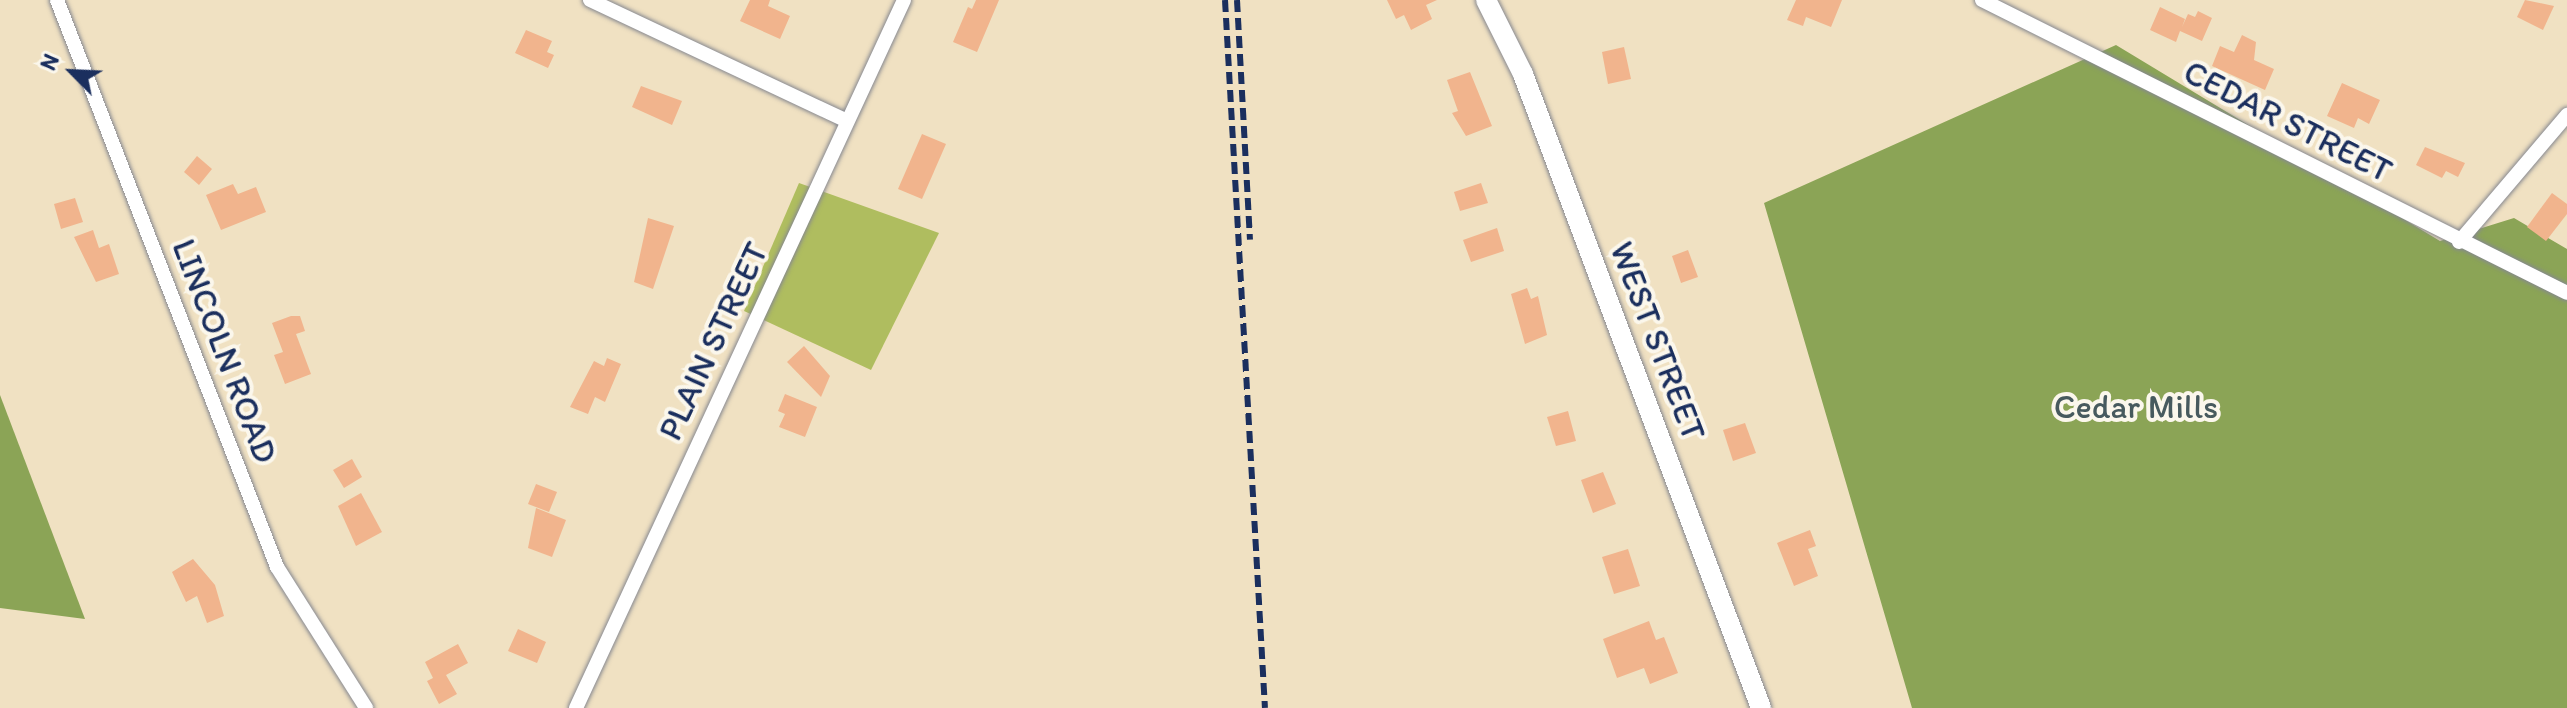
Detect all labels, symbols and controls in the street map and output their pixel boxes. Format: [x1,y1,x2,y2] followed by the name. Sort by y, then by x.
[32,32,112,112] north arrow
[34,50,65,74] text: N
[2177,51,2399,191] street label: CEDAR STREET
[164,234,286,468] street label: LINCOLN ROAD
[649,235,777,447] street label: PLAIN STREET
[1601,236,1715,446] street label: WEST STREET
[2054,387,2218,427] park label: Cedar Mills

